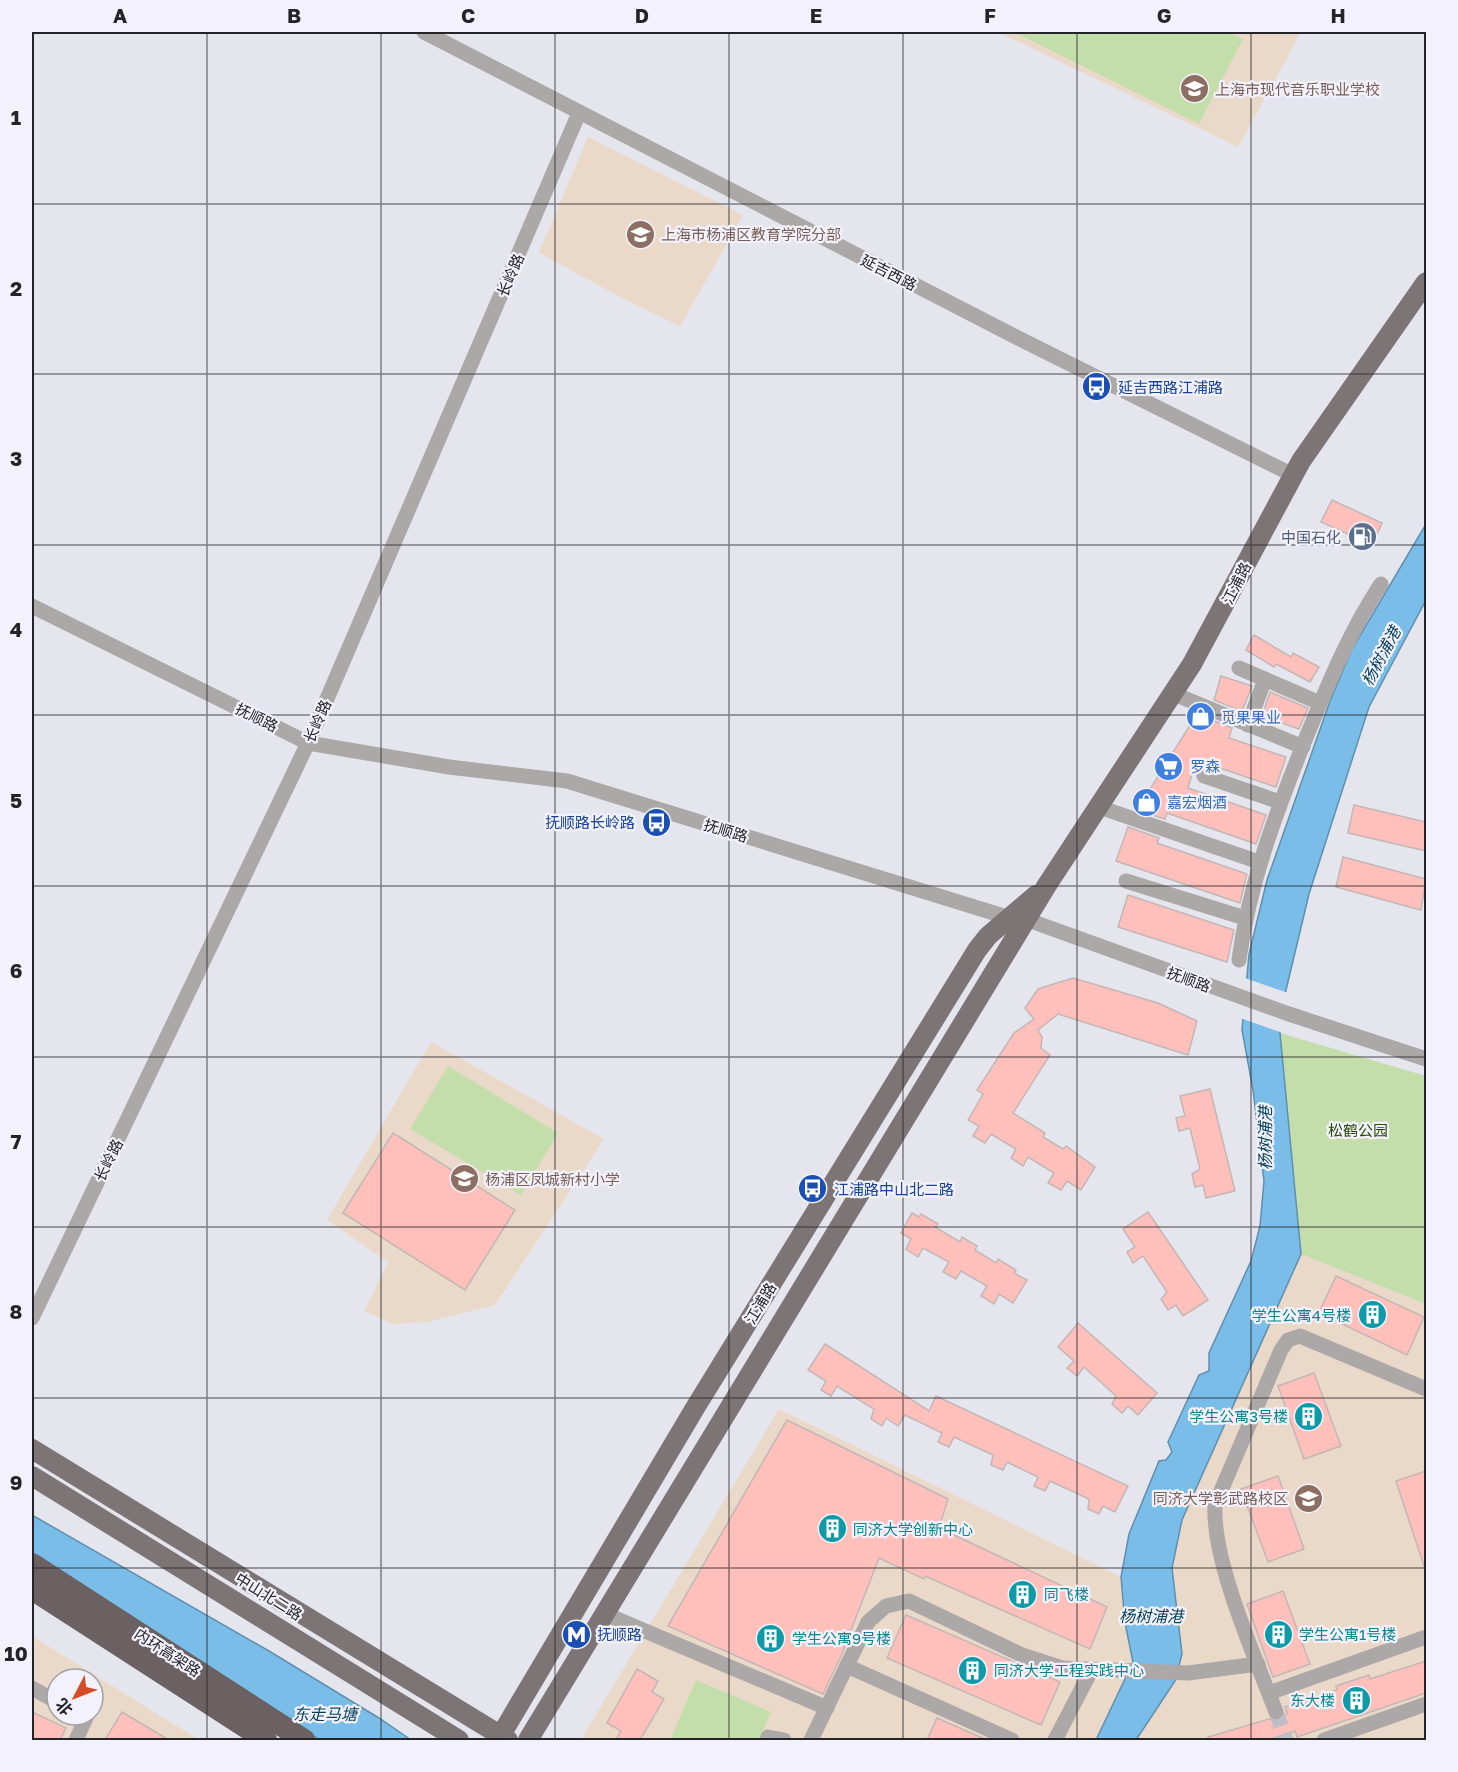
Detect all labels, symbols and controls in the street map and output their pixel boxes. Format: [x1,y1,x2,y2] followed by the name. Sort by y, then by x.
[113,3,127,27] text: A
[287,3,301,27] text: B
[461,3,475,27] text: C
[635,3,649,27] text: D
[810,3,822,27] text: E
[984,3,996,27] text: F
[1157,3,1171,27] text: G
[1330,3,1346,27] text: H
[1178,73,1210,105] school or university icon: 上海市现代音乐职业学校
[1215,80,1380,98] place label: 上海市现代音乐职业学校
[11,105,21,129] text: 1
[624,218,656,250] school or university icon: 上海市杨浦区教育学院分部
[661,225,841,243] place label: 上海市杨浦区教育学院分部
[858,250,920,294] street label: 延吉西路
[493,251,527,299] street label: 长岭路
[10,276,22,300] text: 2
[1081,371,1113,403] bus stop icon: 延吉西路江浦路
[1118,378,1223,396] place label: 延吉西路江浦路
[10,446,22,470] text: 3
[1346,521,1378,553] fuel station icon: 中国石化
[1281,528,1341,546] place label: 中国石化
[1218,559,1254,607] street label: 江浦路
[10,617,22,641] text: 4
[1357,621,1406,689] water label: 杨树浦港
[300,697,334,745] street label: 长岭路
[233,699,281,735] street label: 抚顺路
[1184,701,1216,733] shop icon: 觅果果业
[1221,708,1281,726] place label: 觅果果业
[1153,750,1185,782] supermarket icon: 罗森
[1190,757,1220,775] place label: 罗森
[1130,786,1162,818] shop icon: 嘉宏烟酒
[10,788,22,812] text: 5
[1167,793,1227,811] place label: 嘉宏烟酒
[640,806,672,838] bus stop icon: 抚顺路长岭路
[545,813,635,831] place label: 抚顺路长岭路
[702,815,750,845] street label: 抚顺路
[10,958,22,982] text: 6
[1165,963,1213,995] street label: 抚顺路
[1255,1104,1275,1170] water label: 杨树浦港
[1328,1121,1388,1139] park label: 松鹤公园
[11,1129,22,1153] text: 7
[90,1136,126,1184] street label: 长岭路
[448,1163,480,1195] school or university icon: 杨浦区凤城新村小学
[485,1170,620,1188] place label: 杨浦区凤城新村小学
[797,1173,829,1205] bus stop icon: 江浦路中山北二路
[834,1180,954,1198] place label: 江浦路中山北二路
[741,1279,779,1327] street label: 江浦路
[10,1299,22,1323] text: 8
[1356,1299,1388,1331] building icon: 学生公寓4号楼
[1252,1306,1351,1324] place label: 学生公寓4号楼
[1293,1400,1325,1432] building icon: 学生公寓3号楼
[1189,1407,1288,1425] place label: 学生公寓3号楼
[10,1470,22,1494] text: 9
[1293,1482,1325,1514] school or university icon: 同济大学彰武路校区
[1153,1489,1288,1507] place label: 同济大学彰武路校区
[816,1513,848,1545] building icon: 同济大学创新中心
[853,1520,973,1538] place label: 同济大学创新中心
[232,1568,306,1624] street label: 中山北二路
[1007,1578,1039,1610] building icon: 同飞楼
[1044,1585,1089,1603] place label: 同飞楼
[1119,1606,1185,1626] water label: 杨树浦港
[560,1618,592,1650] metro station icon: 抚顺路
[1262,1618,1294,1650] building icon: 学生公寓1号楼
[755,1622,787,1654] building icon: 学生公寓9号楼
[132,1624,204,1680] street label: 内环高架路
[597,1625,642,1643] place label: 抚顺路
[1299,1625,1396,1643] place label: 学生公寓1号楼
[792,1629,891,1647] place label: 学生公寓9号楼
[4,1641,28,1665] text: 10
[957,1654,989,1686] building icon: 同济大学工程实践中心
[994,1661,1144,1679] place label: 同济大学工程实践中心
[45,1667,105,1727] north arrow
[1340,1684,1372,1716] building icon: 东大楼
[1290,1691,1335,1709] place label: 东大楼
[51,1694,77,1720] text: 北
[293,1704,360,1724] water label: 东走马塘

